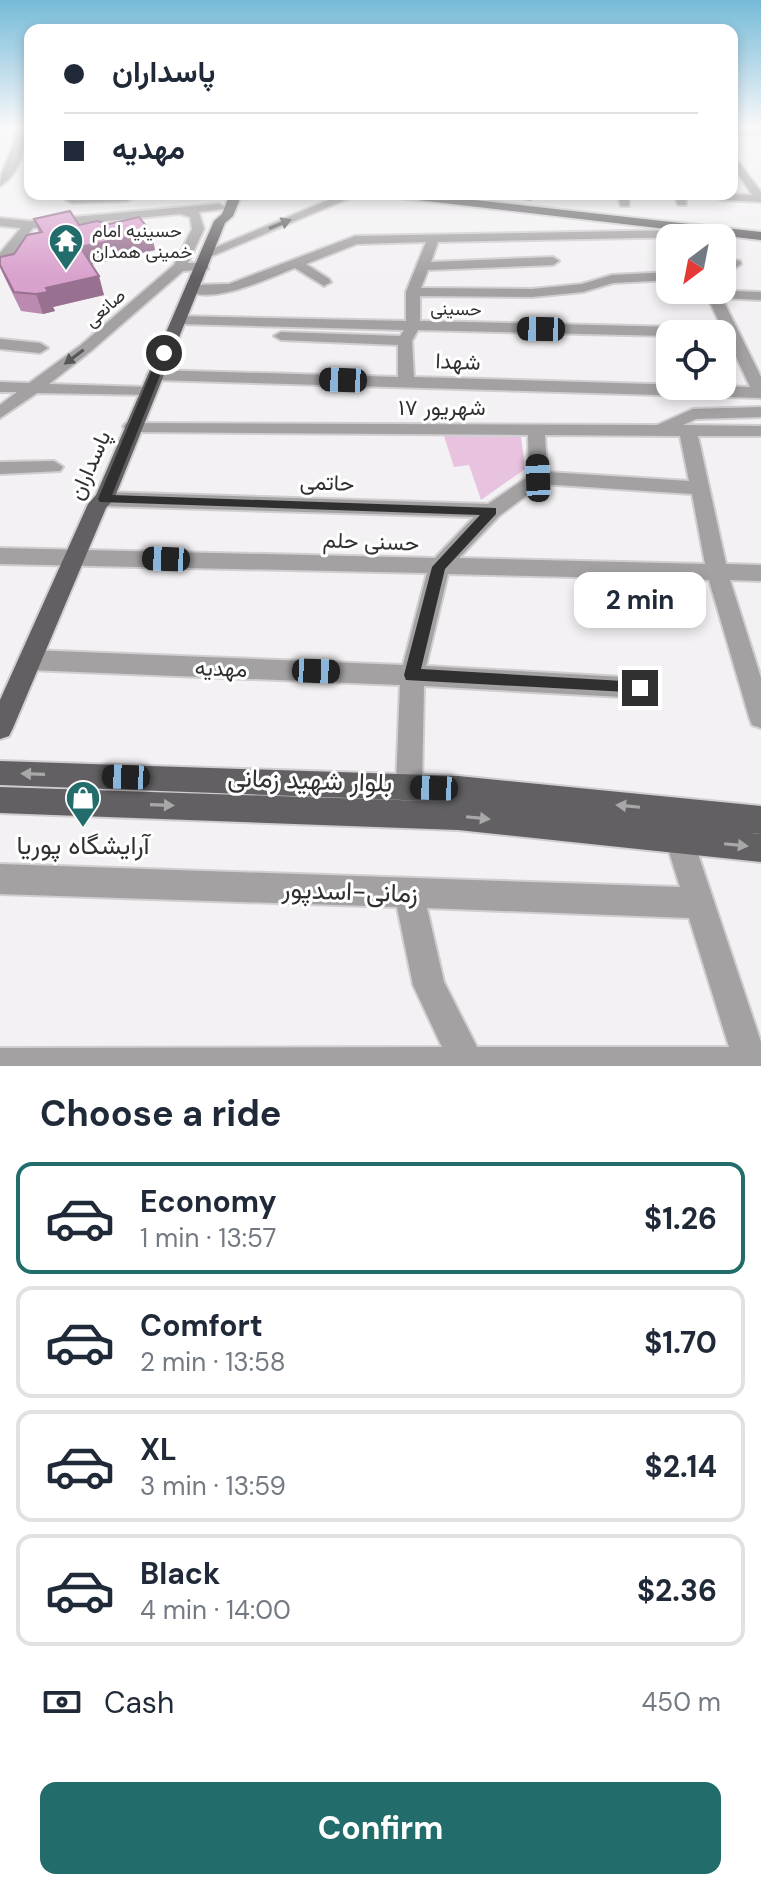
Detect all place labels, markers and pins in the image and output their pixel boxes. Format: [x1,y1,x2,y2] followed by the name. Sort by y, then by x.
[92,219,192,264] place label: حسینیه امام خمینی همدان
[47,222,85,272] temple icon: حسینیه امام خمینی همدان
[64,779,102,829] shop icon: آرایشگاه پوریا
[16,828,152,863] place label: آرایشگاه پوریا

